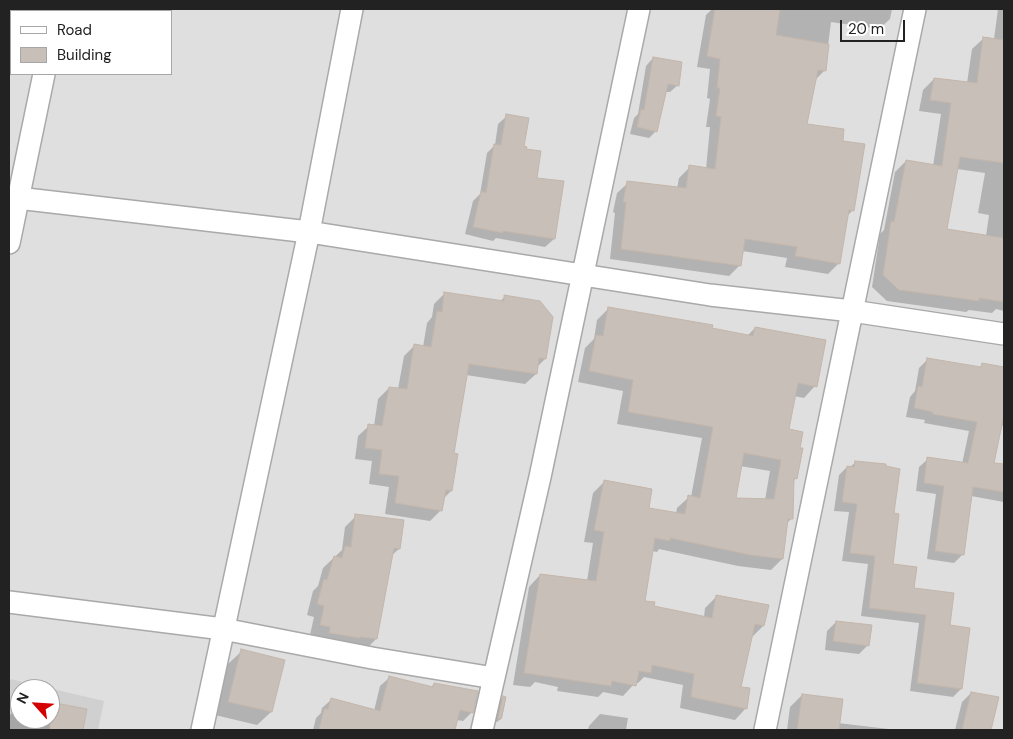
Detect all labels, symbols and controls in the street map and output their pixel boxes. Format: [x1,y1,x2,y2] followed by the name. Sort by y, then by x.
[10,10,172,75] legend
[843,10,908,42] scale bar
[848,19,884,39] text: 20 m
[57,20,92,40] text: Road
[57,45,112,65] text: Building
[10,679,60,729] north arrow
[12,689,33,706] text: N

